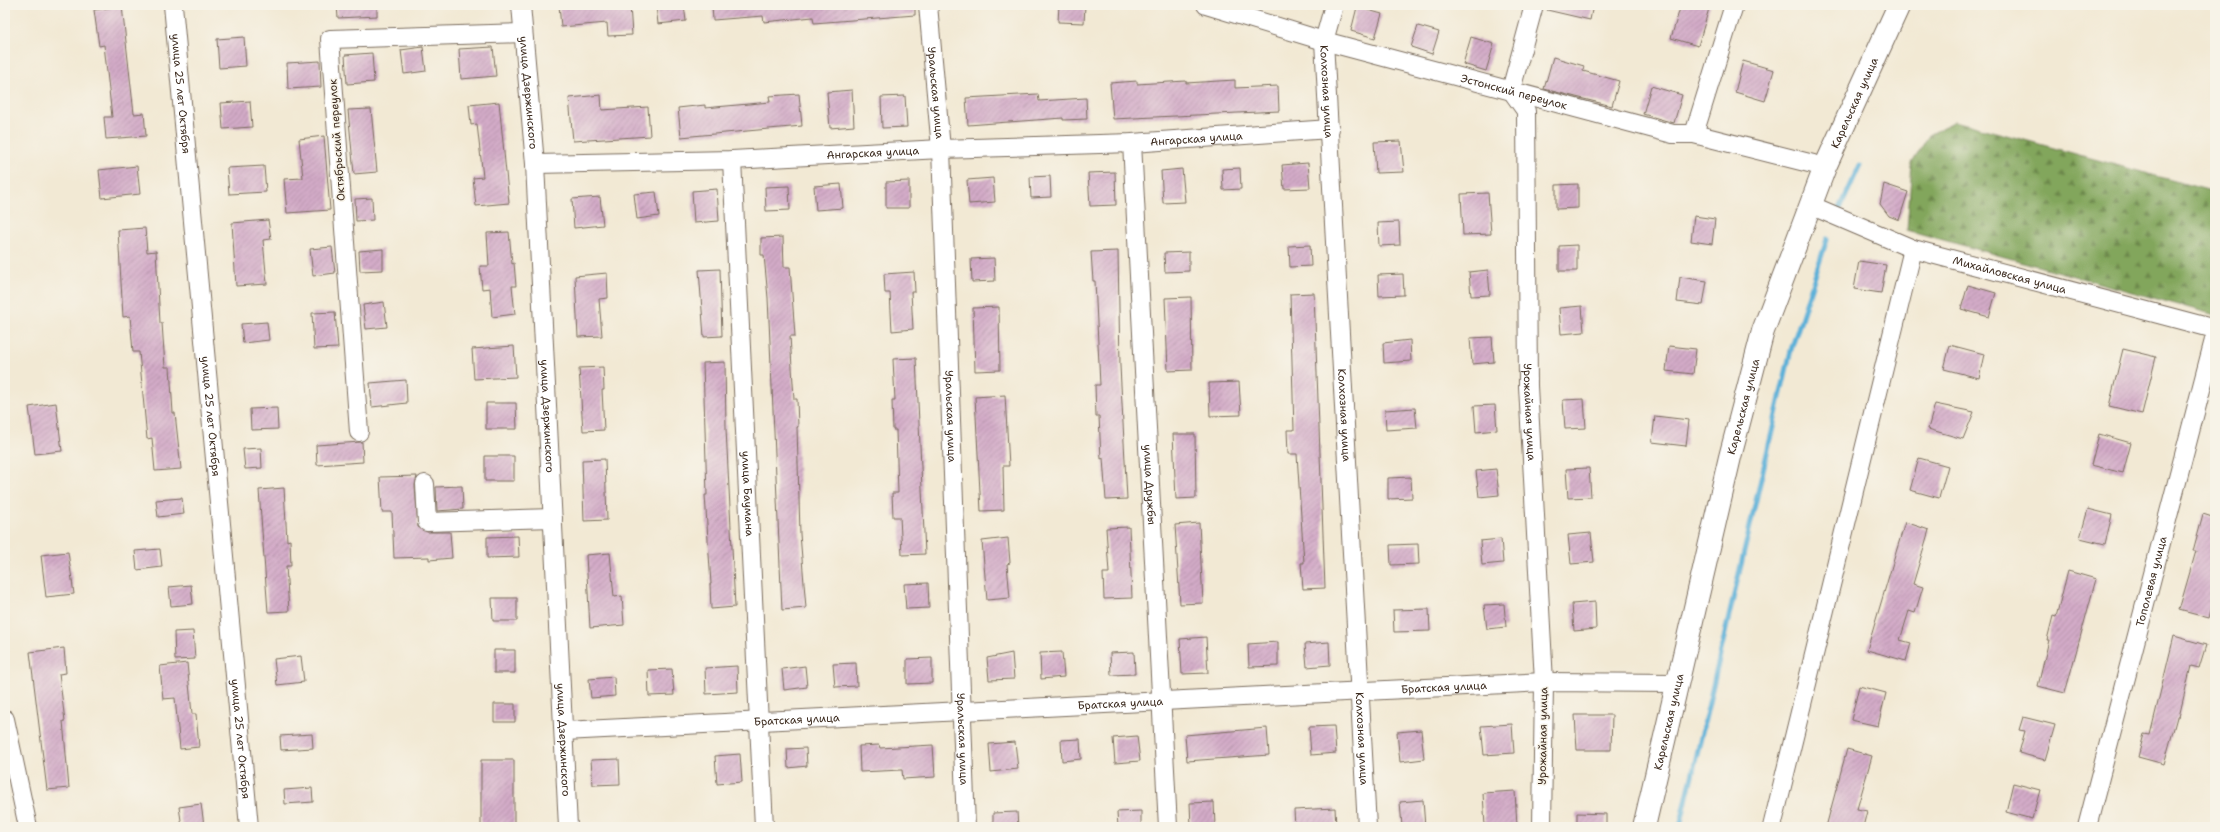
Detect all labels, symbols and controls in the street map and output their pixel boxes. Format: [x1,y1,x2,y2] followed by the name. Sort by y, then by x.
[168,33,194,154] street label: улица 25 лет Октября
[516,35,541,150] street label: улица Дзержинского
[1317,45,1337,139] street label: Колхозная улица
[924,46,948,140] street label: Уральская улица
[1827,55,1882,151] street label: Карельская улица
[1459,70,1569,113] street label: Эстонский переулок
[325,78,349,202] street label: Октябрьский переулок
[1150,128,1243,149] street label: Ангарская улица
[826,143,920,163] street label: Ангарская улица
[1951,252,2068,297] street label: Михайловская улица
[198,355,224,477] street label: улица 25 лет Октября
[1723,357,1763,456] street label: Карельская улица
[537,359,558,473] street label: улица Дзержинского
[1520,363,1540,462] street label: Урожайная улица
[1334,368,1355,462] street label: Колхозная улица
[942,370,960,463] street label: Уральская улица
[1140,444,1160,525] street label: улица Дружбы
[738,450,758,537] street label: улица Баумана
[2132,534,2170,628] street label: Тополевая улица
[1650,672,1687,772] street label: Карельская улица
[1401,677,1487,697] street label: Братская улица
[228,678,254,800] street label: улица 25 лет Октября
[553,683,574,797] street label: улица Дзержинского
[1535,687,1551,785] street label: Урожайная улица
[1352,692,1372,786] street label: Колхозная улица
[954,693,972,786] street label: Уральская улица
[1077,694,1164,713] street label: Братская улица
[753,710,840,729] street label: Братская улица

